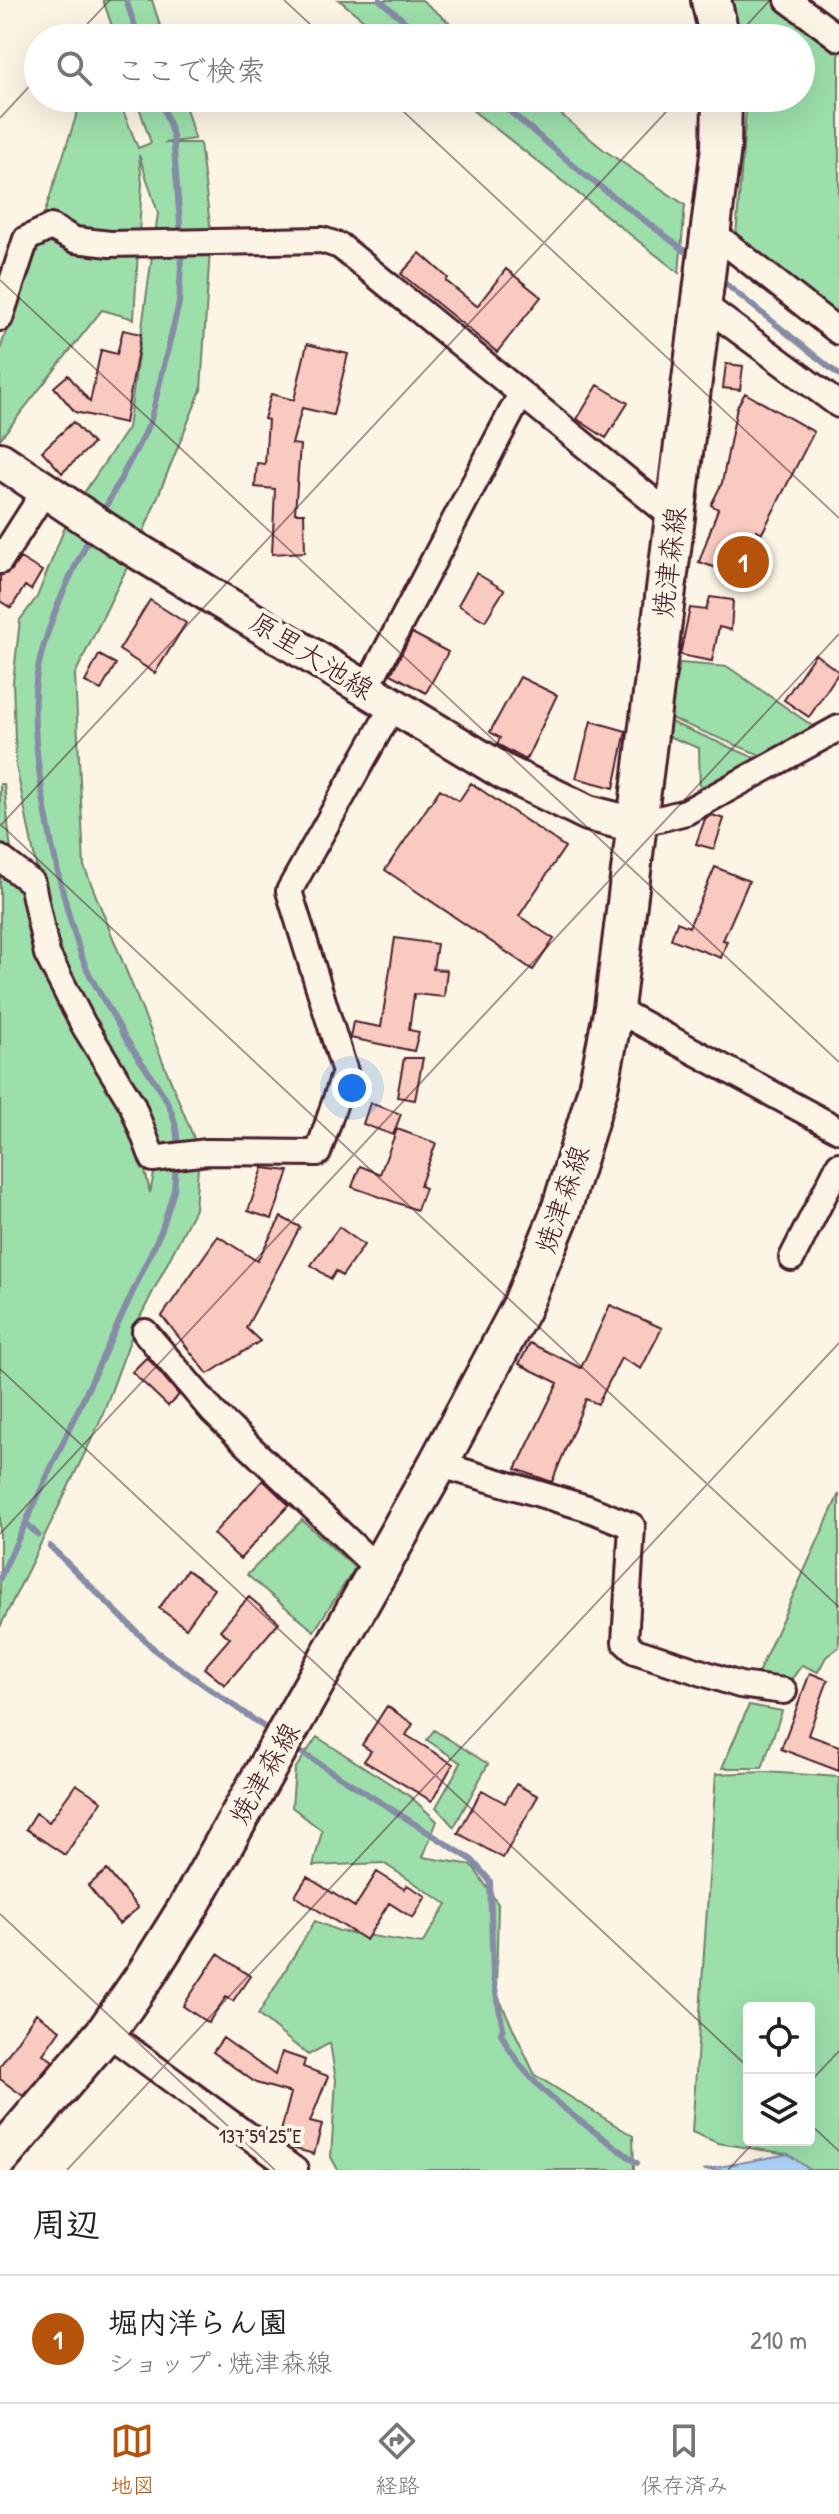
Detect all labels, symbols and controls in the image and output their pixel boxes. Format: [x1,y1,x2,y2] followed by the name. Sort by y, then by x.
[24,24,815,112] search box
[52,46,96,90] icon: search
[116,50,266,90] text: ここで検索
[643,504,695,620] street label: 焼津森線
[717,532,769,592] pin: 1
[243,602,381,708] street label: 原里大池線
[332,1068,372,1108] your location
[526,1140,598,1258] street label: 焼津森線
[220,1715,308,1831] street label: 焼津森線
[743,2002,815,2146] map controls
[743,2002,815,2074] button: locate
[743,2074,815,2146] button: layers
[219,2122,301,2149] text: 137°59'25"E
[32,2201,100,2247] text: 周辺
[108,2302,288,2342] text: 堀内洋らん園
[53,2322,63,2357] text: 1
[750,2322,807,2357] text: 210 m
[108,2345,332,2380] text: ショップ · 焼津森線
[110,2419,155,2500] tab: 地図
[375,2419,420,2500] tab: 経路
[640,2419,729,2500] tab: 保存済み

